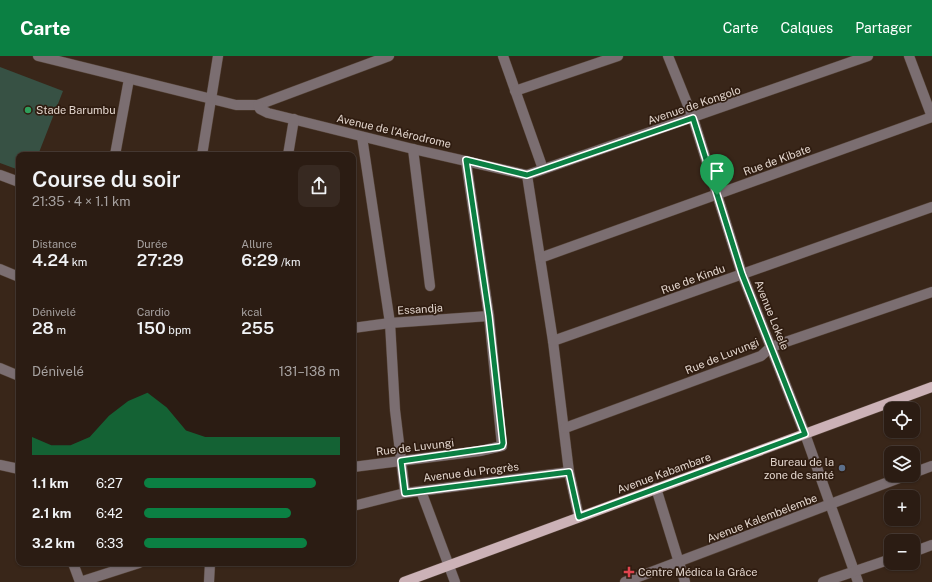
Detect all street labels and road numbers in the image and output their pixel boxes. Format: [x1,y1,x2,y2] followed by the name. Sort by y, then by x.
[646,83,742,127] street label: Avenue de Kongolo
[336,112,452,150] street label: Avenue de l’Aérodrome
[742,142,812,178] street label: Rue de Kibate
[659,262,727,296] street label: Rue de Kindu
[753,278,791,352] street label: Avenue Lokele
[397,301,443,317] street label: Essandja
[683,336,761,376] street label: Rue de Luvungi
[375,436,455,458] street label: Rue de Luvungi
[615,450,713,496] street label: Avenue Kabambare
[423,460,520,484] street label: Avenue du Progrès
[705,491,819,545] street label: Avenue Kalembelembe

